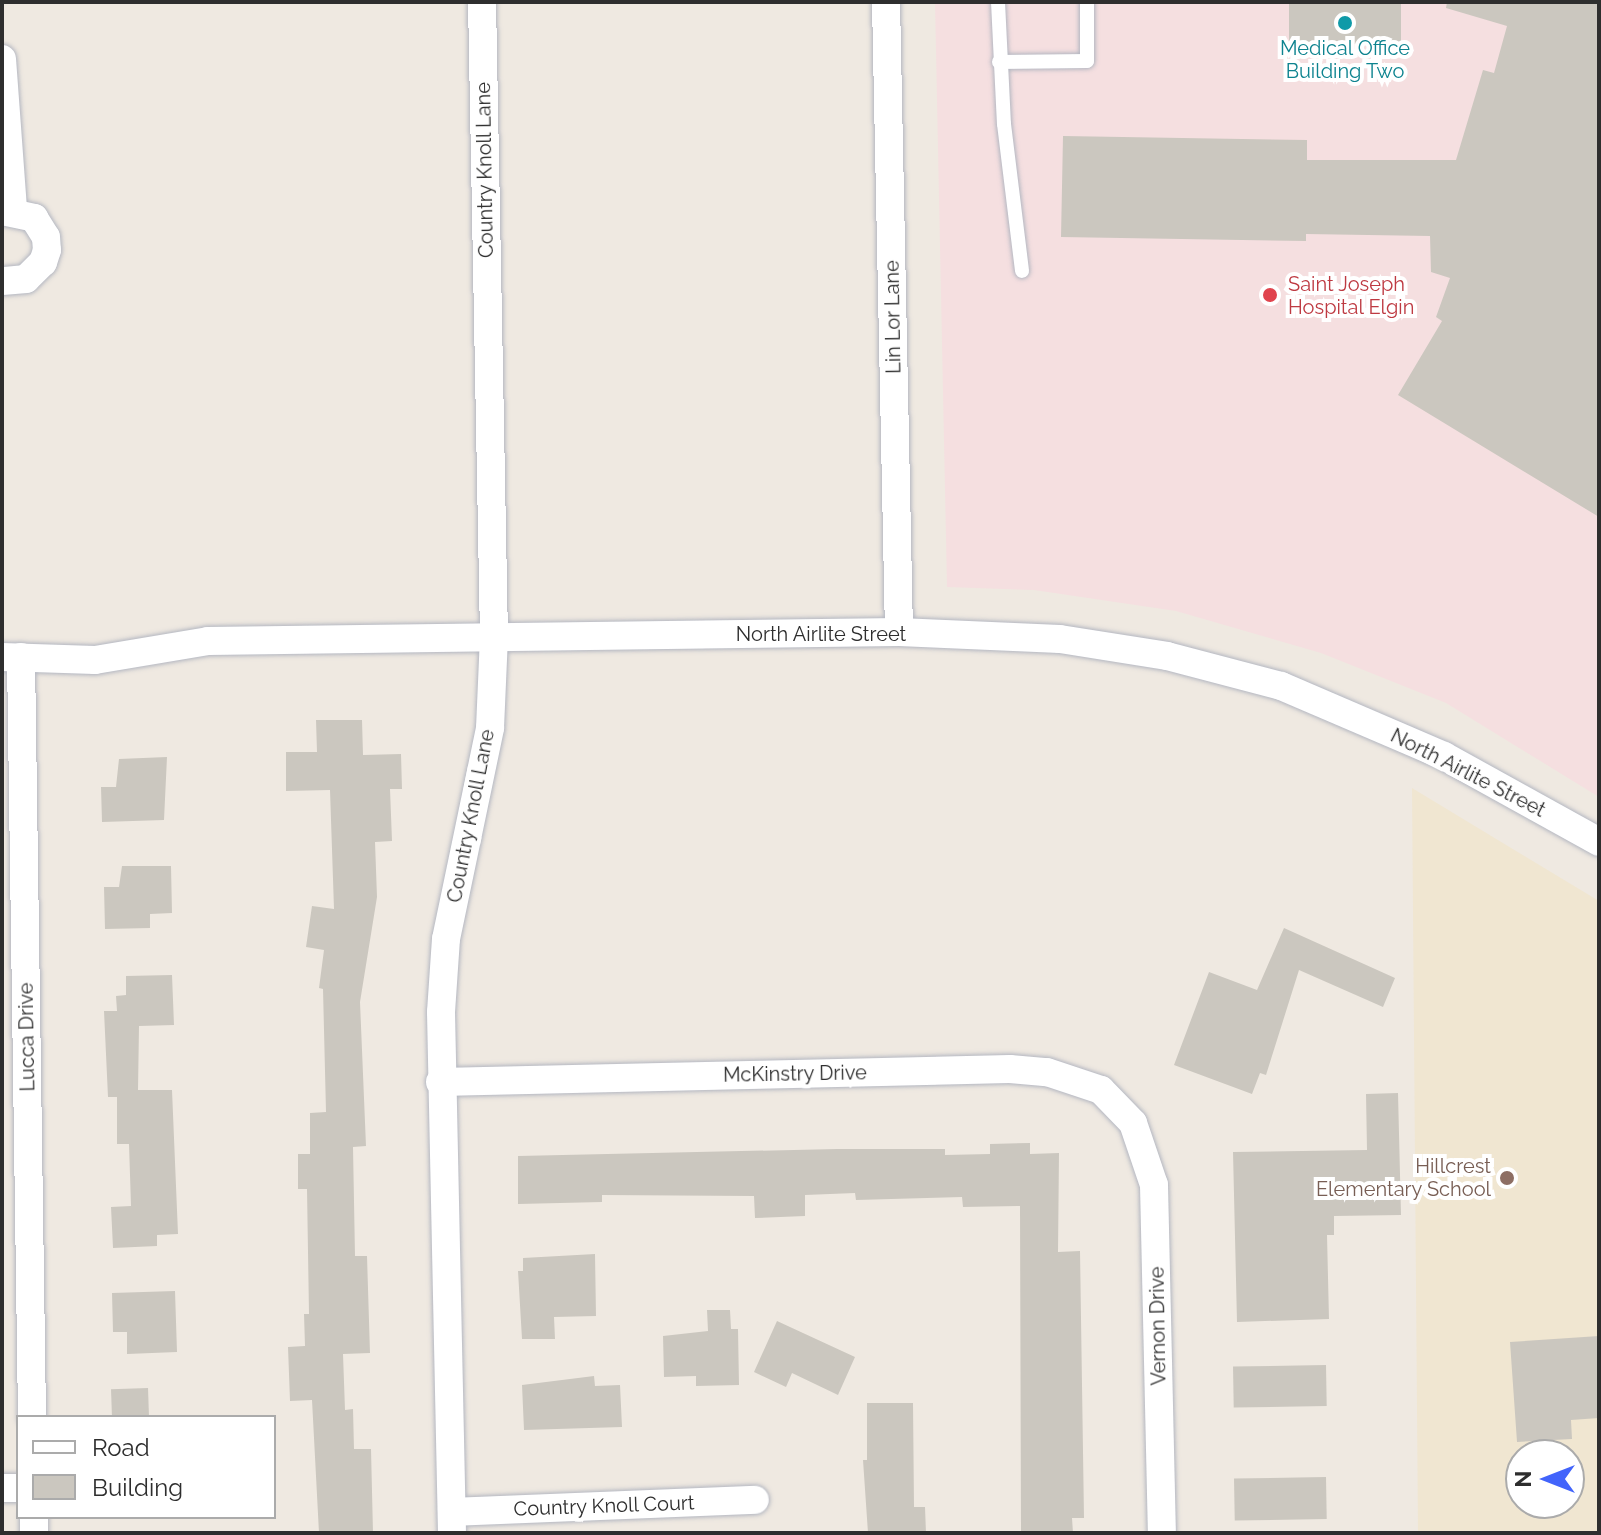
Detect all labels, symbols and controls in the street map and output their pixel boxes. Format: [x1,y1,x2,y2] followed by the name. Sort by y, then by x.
[1336,14,1354,32] marker: Medical Office Building Two
[1280,36,1410,83] place label: Medical Office Building Two
[471,81,499,259] street label: Country Knoll Lane
[880,260,906,374] street label: Lin Lor Lane
[1288,272,1415,319] place label: Saint Joseph Hospital Elgin
[1259,284,1281,306] marker: Saint Joseph Hospital Elgin
[735,622,907,646] street label: North Airlite Street
[1386,723,1550,823] street label: North Airlite Street
[442,727,500,905] street label: Country Knoll Lane
[14,982,40,1092] street label: Lucca Drive
[723,1061,867,1087] street label: McKinstry Drive
[1315,1154,1491,1201] place label: Hillcrest Elementary School
[1498,1169,1516,1187] marker: Hillcrest Elementary School
[1145,1266,1171,1386] street label: Vernon Drive
[16,1415,276,1519] legend
[92,1433,150,1462] text: Road
[1505,1439,1585,1519] north arrow
[1510,1471,1536,1487] text: N
[92,1473,183,1502] text: Building
[512,1491,696,1521] street label: Country Knoll Court

